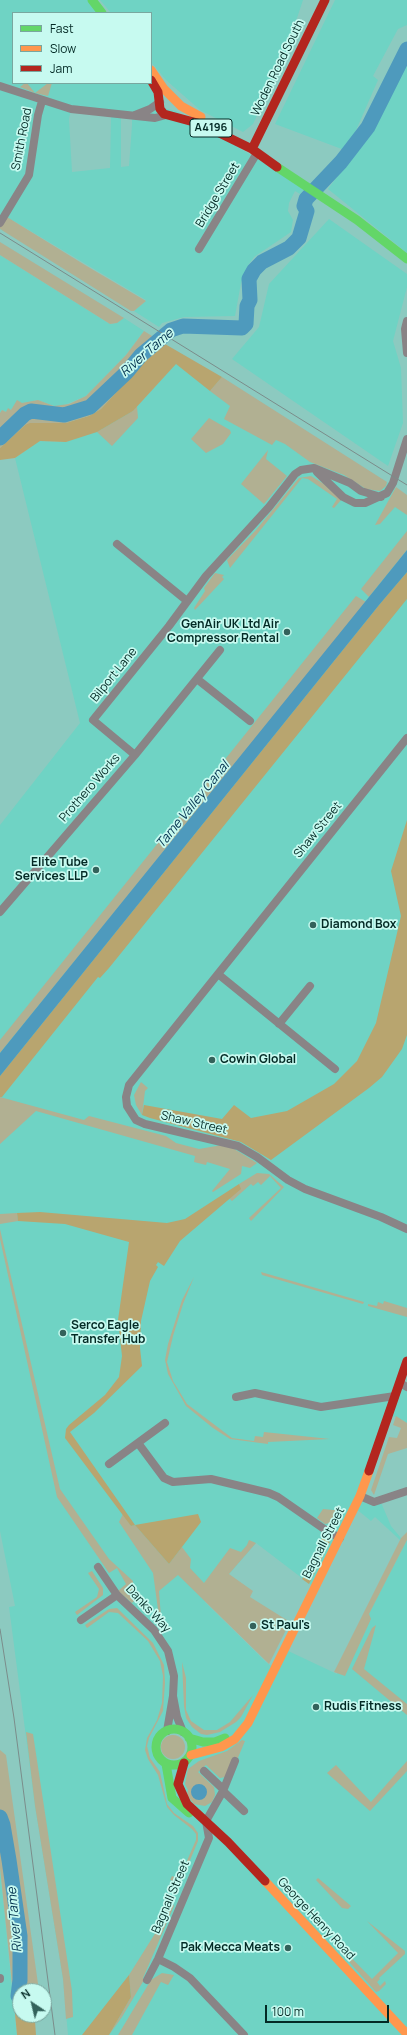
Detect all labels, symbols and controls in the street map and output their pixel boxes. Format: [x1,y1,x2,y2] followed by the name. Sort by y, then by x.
[12,12,152,84] legend
[248,17,308,119] street label: Woden Road South
[50,20,74,37] text: Fast
[50,40,76,57] text: Slow
[50,60,72,77] text: Jam
[9,107,35,171] street label: Smith Road
[190,119,232,137] road number: A4196
[193,160,243,230] street label: Bridge Street
[117,326,177,380] water label: River Tame
[167,618,279,646] place label: GenAir UK Ltd Air Compressor Rental
[282,627,292,637] marker: GenAir UK Ltd Air Compressor Rental
[88,645,140,705] street label: Bilport Lane
[57,751,123,825] street label: Prothero Works
[153,758,233,852] water label: Tame Valley Canal
[291,799,345,861] street label: Shaw Street
[15,856,88,884] place label: Elite Tube Services LLP
[91,865,101,875] marker: Elite Tube Services LLP
[321,918,396,932] place label: Diamond Box
[308,920,318,930] marker: Diamond Box
[220,1053,296,1067] place label: Cowin Global
[207,1055,217,1065] marker: Cowin Global
[159,1108,229,1138] street label: Shaw Street
[71,1319,145,1347] place label: Serco Eagle Transfer Hub
[58,1328,68,1338] marker: Serco Eagle Transfer Hub
[300,1505,348,1581] street label: Bagnall Street
[122,1582,174,1636] street label: Danks Way
[261,1619,310,1633] place label: St Paul's
[248,1621,258,1631] marker: St Paul's
[324,1700,402,1714] place label: Rudis Fitness
[311,1702,321,1712] marker: Rudis Fitness
[149,1858,193,1936] street label: Bagnall Street
[274,1875,358,1963] street label: George Henry Road
[4,1887,26,1953] water label: River Tame
[180,1941,280,1955] place label: Pak Mecca Meats
[283,1943,293,1953] marker: Pak Mecca Meats
[12,1983,52,2023] north arrow
[18,1985,33,2002] text: N
[267,1997,391,2023] scale bar
[272,2003,304,2020] text: 100 m

